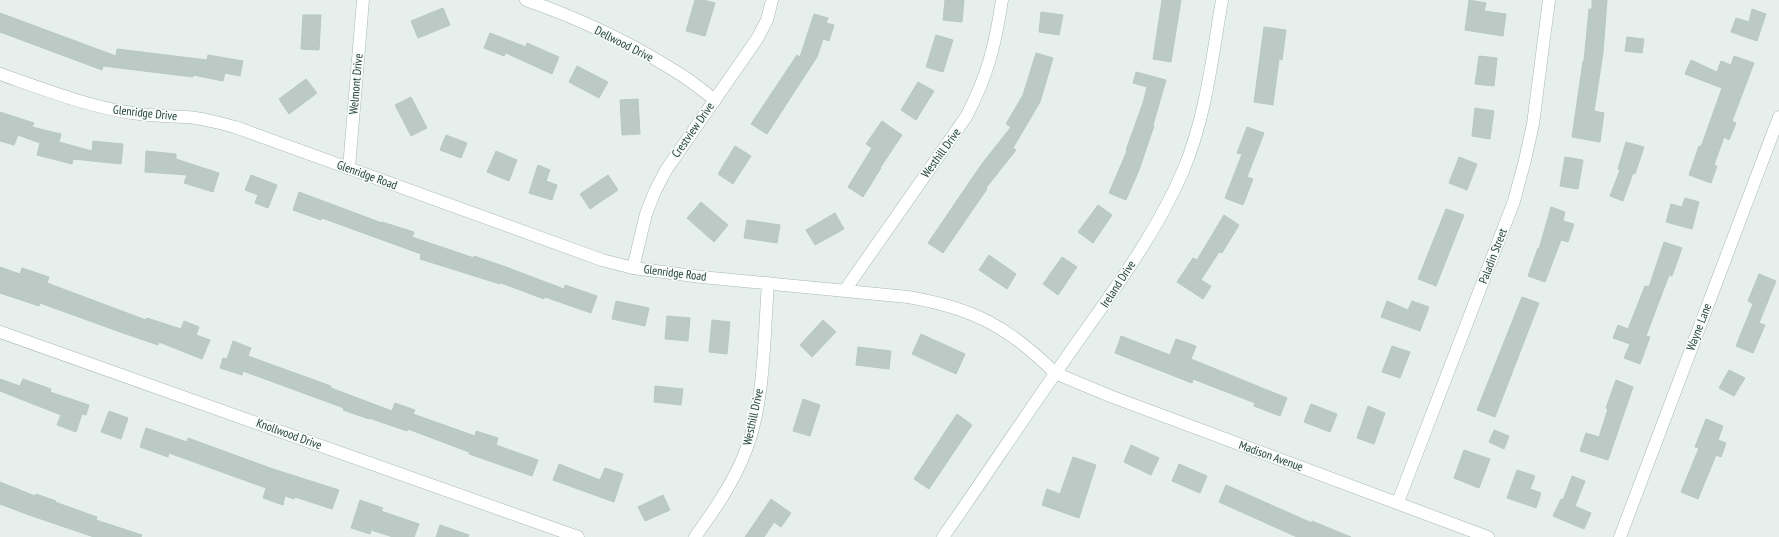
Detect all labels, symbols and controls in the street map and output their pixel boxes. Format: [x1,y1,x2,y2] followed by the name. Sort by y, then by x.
[592,22,656,65] street label: Dellwood Drive
[345,53,366,115] street label: Welmont Drive
[668,99,717,160] street label: Crestview Drive
[112,102,178,123] street label: Glenridge Drive
[918,125,964,180] street label: Westhill Drive
[335,157,399,192] street label: Glenridge Road
[1475,225,1510,286] street label: Paladin Street
[1097,257,1138,310] street label: Ireland Drive
[643,261,707,284] street label: Glenridge Road
[1683,301,1714,353] street label: Wayne Lane
[739,387,766,447] street label: Westhill Drive
[254,415,324,452] street label: Knollwood Drive
[1237,437,1305,474] street label: Madison Avenue

